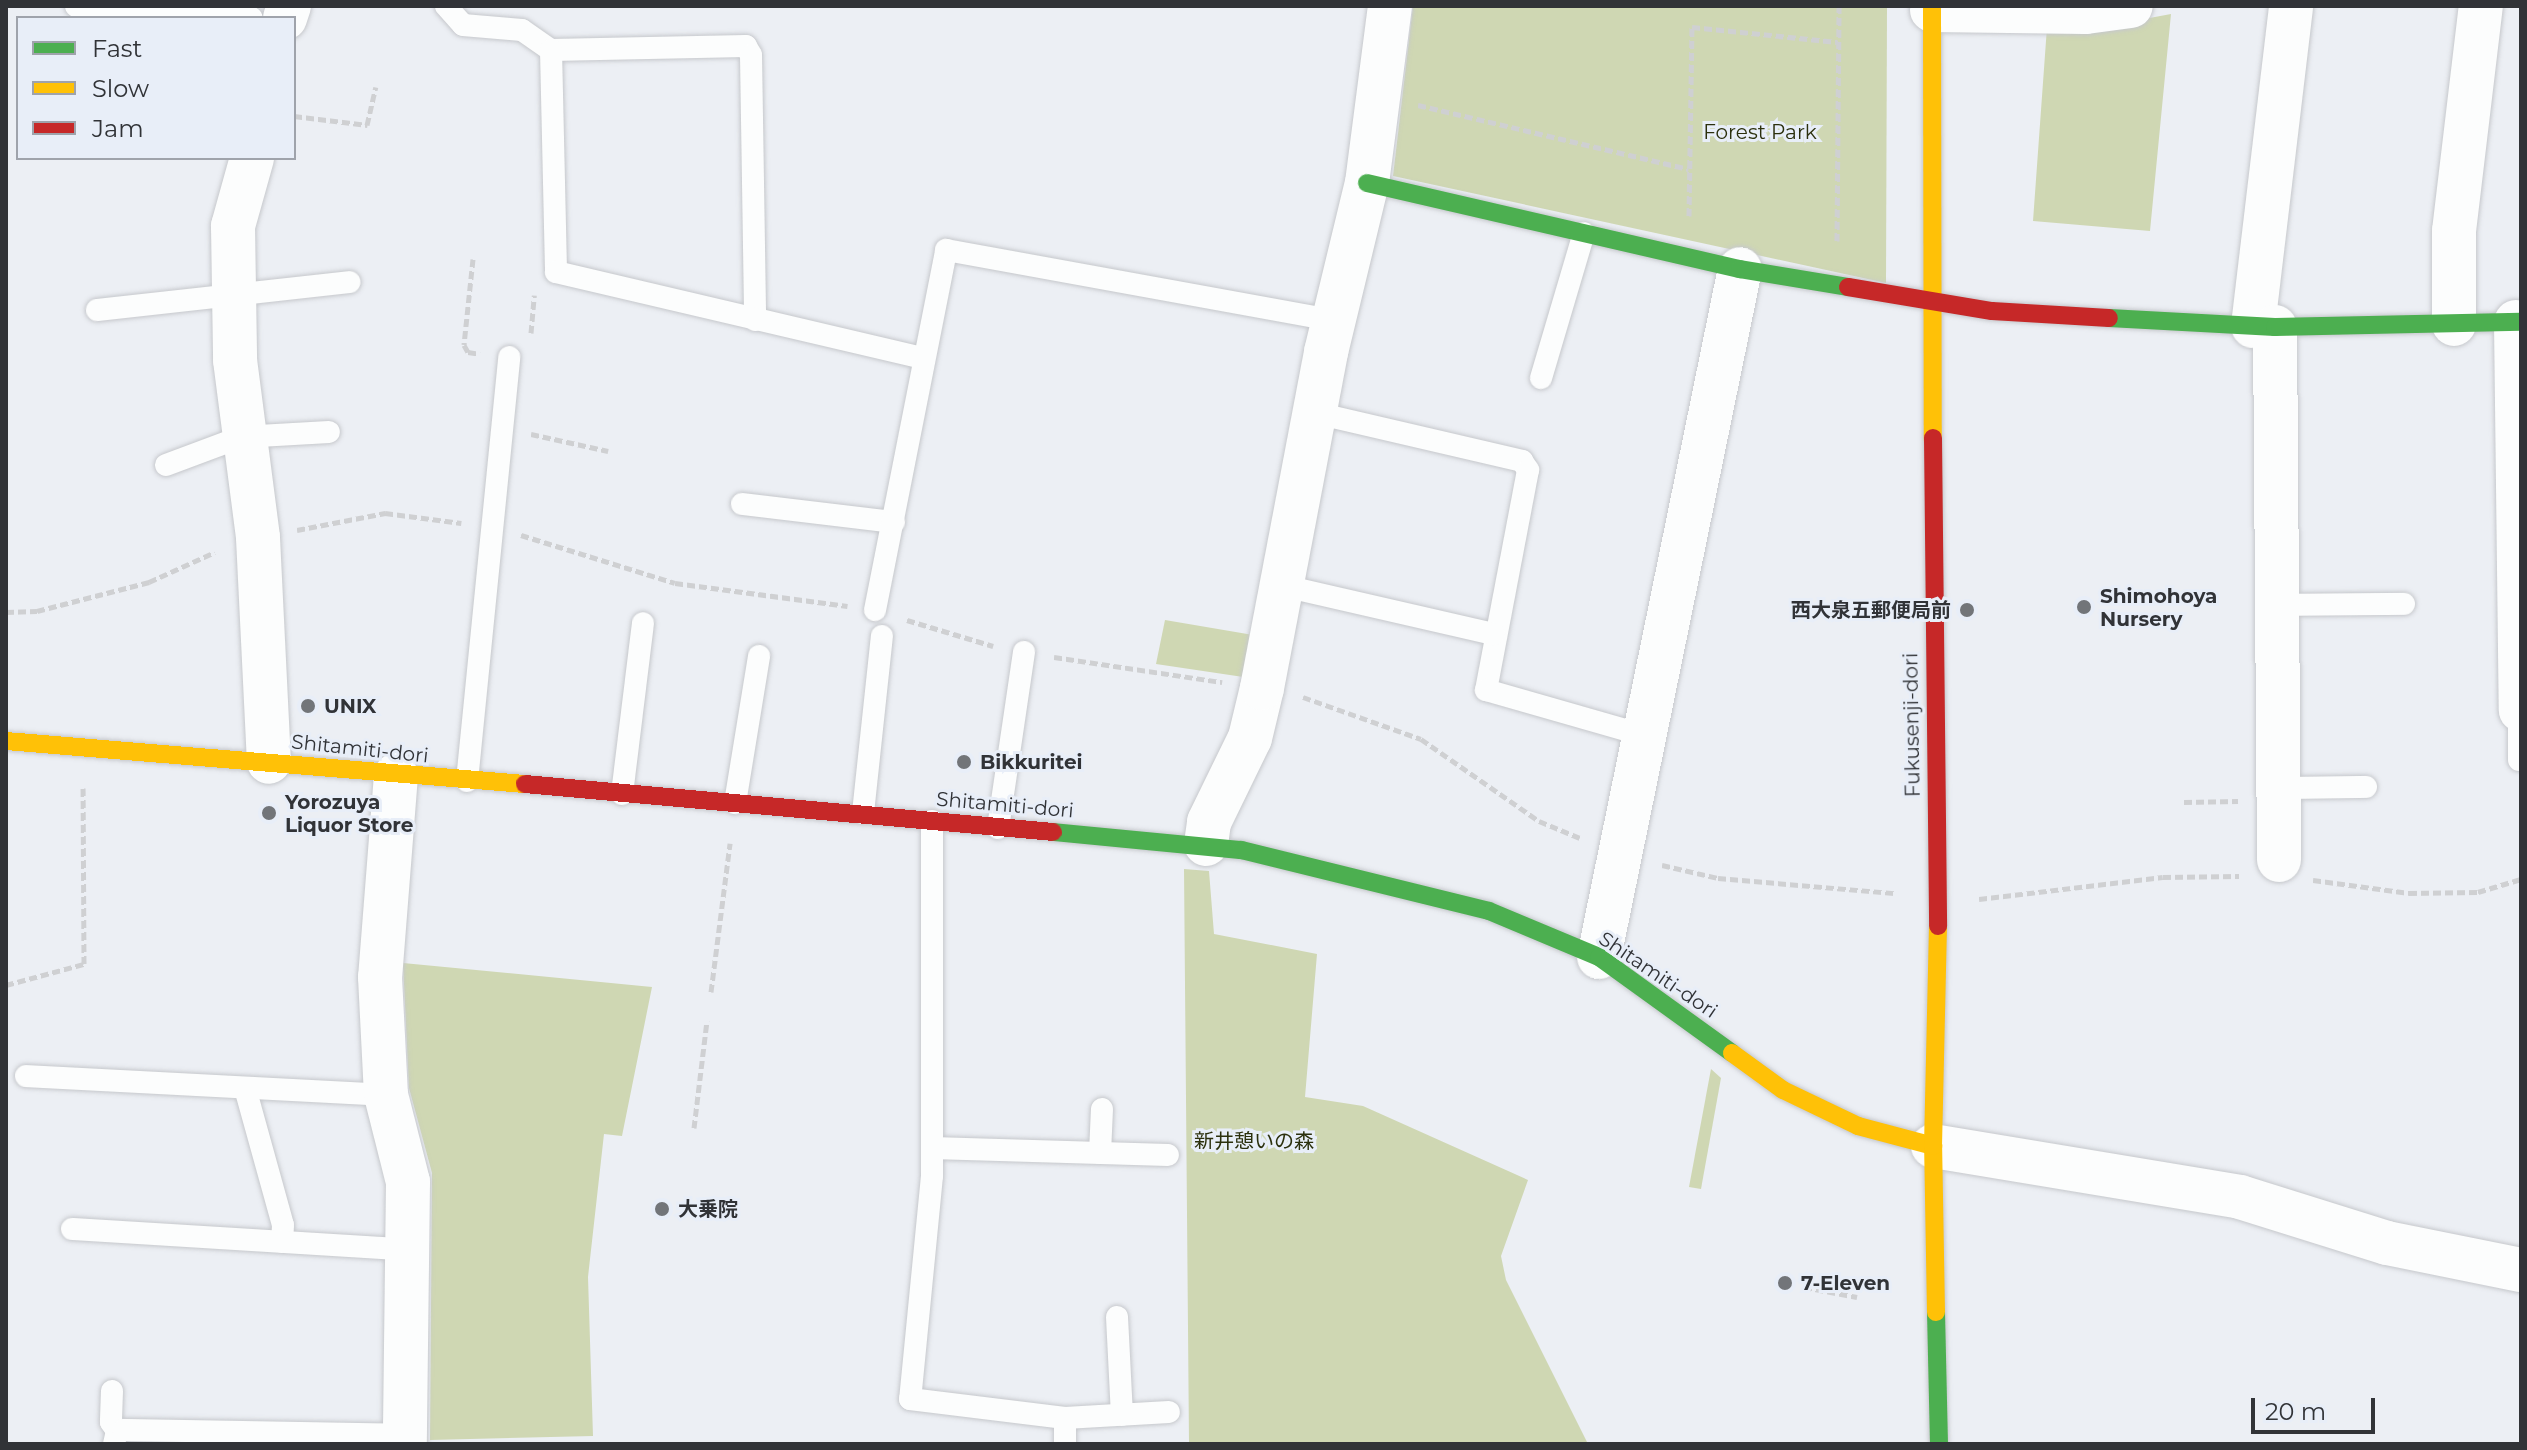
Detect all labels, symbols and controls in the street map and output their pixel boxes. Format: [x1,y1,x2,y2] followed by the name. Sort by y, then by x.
[16,16,296,160] legend
[92,34,142,63] text: Fast
[92,74,149,103] text: Slow
[92,114,144,143] text: Jam
[1703,120,1817,144] park label: Forest Park
[2100,584,2217,631] place label: Shimohoya Nursery
[1791,598,1951,622] place label: 西大泉五郵便局前
[2075,598,2093,616] marker: Shimohoya Nursery
[1958,601,1976,619] marker: 西大泉五郵便局前
[1899,653,1925,797] street label: Fukusenji-dori
[324,694,376,718] place label: UNIX
[299,697,317,715] marker: UNIX
[290,730,430,768] street label: Shitamiti-dori
[980,750,1083,774] place label: Bikkuritei
[955,753,973,771] marker: Bikkuritei
[935,787,1075,823] street label: Shitamiti-dori
[285,790,413,837] place label: Yorozuya Liquor Store
[260,804,278,822] marker: Yorozuya Liquor Store
[1594,927,1722,1023] street label: Shitamiti-dori
[1194,1129,1314,1153] park label: 新井憩いの森
[678,1197,738,1221] place label: 大乗院
[653,1200,671,1218] marker: 大乗院
[1801,1271,1890,1295] place label: 7-Eleven
[1776,1274,1794,1292] marker: 7-Eleven
[2255,1382,2379,1432] scale bar
[2265,1397,2326,1426] text: 20 m

